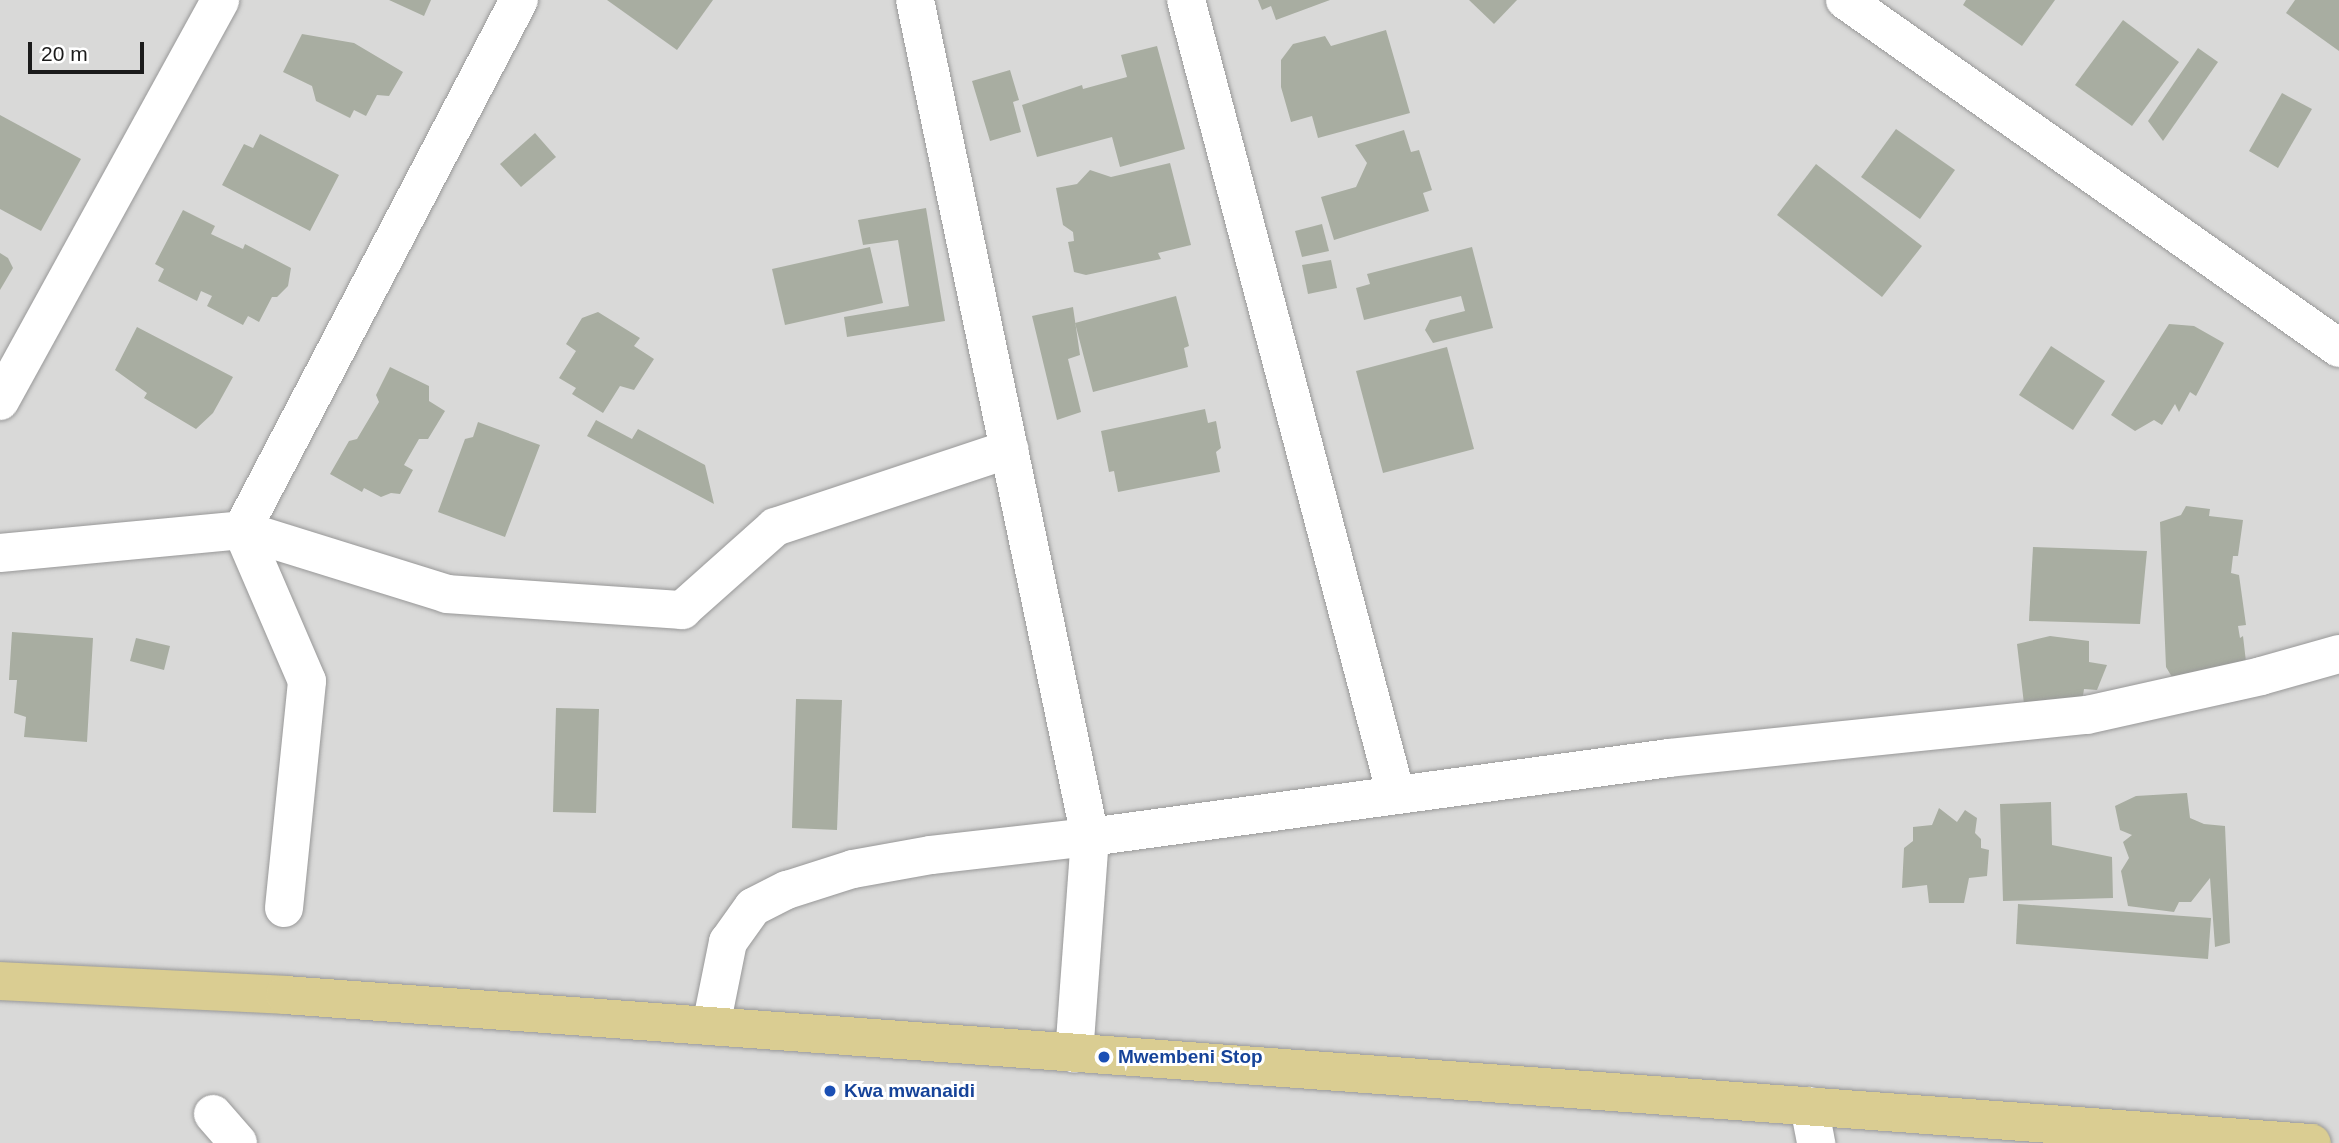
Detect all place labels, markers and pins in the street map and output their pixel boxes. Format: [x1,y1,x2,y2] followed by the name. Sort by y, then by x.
[1118,1046,1263,1068] place label: Mwembeni Stop
[1096,1049,1112,1065] marker: Mwembeni Stop
[844,1080,975,1102] place label: Kwa mwanaidi
[822,1083,838,1099] marker: Kwa mwanaidi

